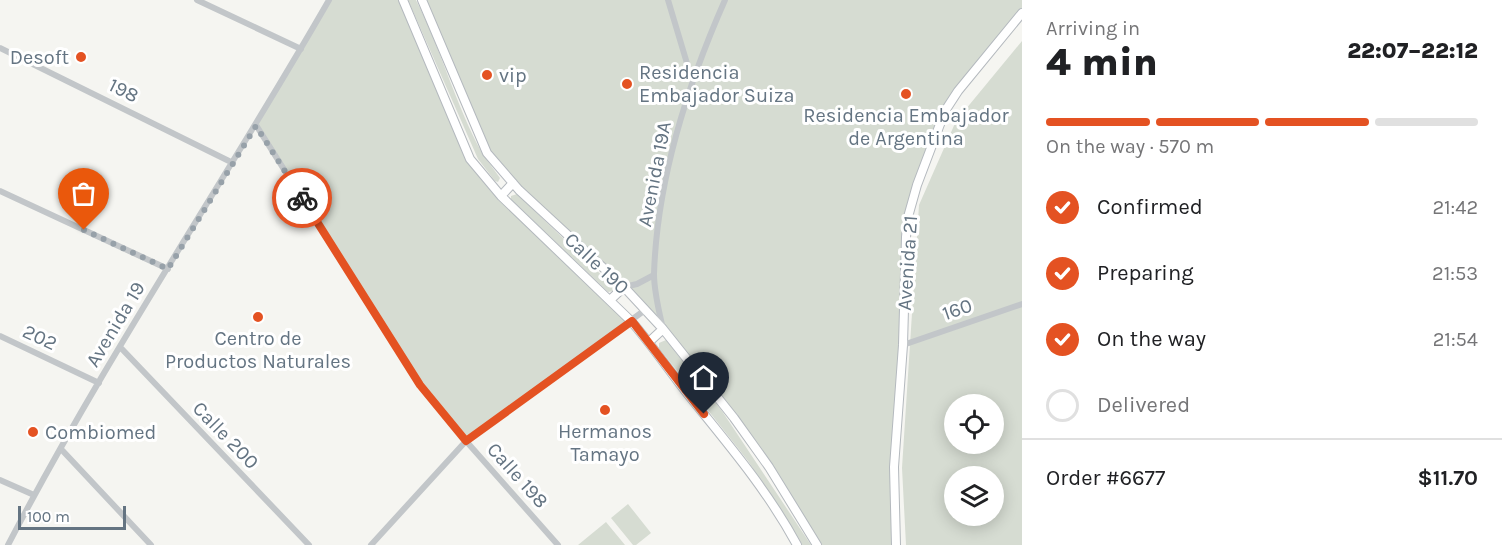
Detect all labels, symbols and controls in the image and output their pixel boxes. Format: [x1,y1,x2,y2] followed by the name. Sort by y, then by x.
[1046,17,1140,40] text: Arriving in
[1347,38,1478,64] text: 22:07–22:12
[1046,39,1158,85] text: 4 min
[10,46,69,69] place label: Desoft
[74,50,88,64] marker: Desoft
[639,61,795,107] place label: Residencia Embajador Suiza
[499,64,527,87] place label: vip
[480,68,494,82] marker: vip
[105,73,143,107] street label: 198
[620,77,634,91] marker: Residencia Embajador Suiza
[899,87,913,101] marker: Residencia Embajador de Argentina
[803,104,1009,150] place label: Residencia Embajador de Argentina
[633,120,676,229] street label: Avenida 19A
[1046,135,1214,158] text: On the way · 570 m
[58,168,109,230] pin
[272,168,332,228] courier
[67,177,100,210] icon: bag
[286,182,319,215] icon: bike
[1046,191,1079,224] icon: check
[1097,194,1203,220] text: Confirmed
[1432,196,1478,219] text: 21:42
[893,215,922,311] street label: Avenida 21
[560,228,634,299] street label: Calle 190
[1046,257,1079,290] icon: check
[1097,260,1194,286] text: Preparing
[1432,262,1478,285] text: 21:53
[81,278,150,371] street label: Avenida 19
[939,294,975,325] street label: 160
[251,310,265,324] marker: Centro de Productos Naturales
[19,320,61,355] street label: 202
[1046,323,1079,356] icon: check
[1097,326,1206,352] text: On the way
[165,327,351,373] place label: Centro de Productos Naturales
[1433,328,1478,351] text: 21:54
[678,352,729,414] pin
[687,361,720,394] icon: home
[1097,392,1190,418] text: Delivered
[944,394,1004,526] map controls
[944,394,1004,454] button: locate
[188,397,263,474] street label: Calle 200
[598,403,612,417] marker: Hermanos Tamayo
[558,420,652,466] place label: Hermanos Tamayo
[45,421,156,444] place label: Combiomed
[26,425,40,439] marker: Combiomed
[482,438,553,513] street label: Calle 198
[1046,465,1165,491] text: Order #6677
[1418,465,1478,491] text: $11.70
[944,466,1004,526] button: layers
[18,503,126,530] scale bar
[27,507,70,526] text: 100 m

